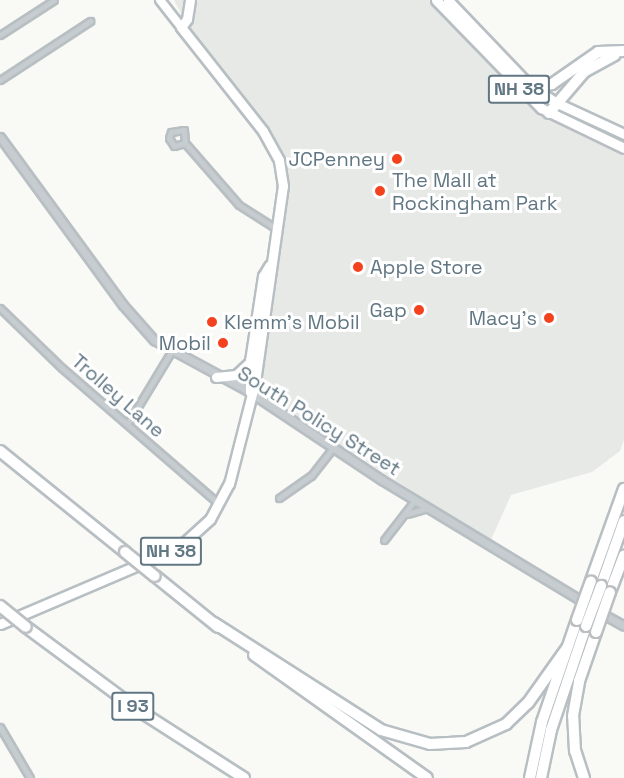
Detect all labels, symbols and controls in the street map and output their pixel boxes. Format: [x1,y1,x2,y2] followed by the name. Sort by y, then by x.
[488,74,550,104] road number: NH 38
[288,147,385,171] place label: JCPenney
[390,152,404,166] marker: JCPenney
[392,168,557,215] place label: The Mall at Rockingham Park
[373,184,387,198] marker: The Mall at Rockingham Park
[370,255,483,279] place label: Apple Store
[351,260,365,274] marker: Apple Store
[369,298,407,322] place label: Gap
[412,303,426,317] marker: Gap
[469,306,537,330] place label: Macy's
[224,310,360,334] place label: Klemm's Mobil
[542,311,556,325] marker: Macy's
[205,315,219,329] marker: Klemm's Mobil
[159,331,211,355] place label: Mobil
[216,336,230,350] marker: Mobil
[67,349,169,443] street label: Trolley Lane
[233,361,405,481] street label: South Policy Street
[140,536,202,566] road number: NH 38
[110,691,156,721] road number: I 93

